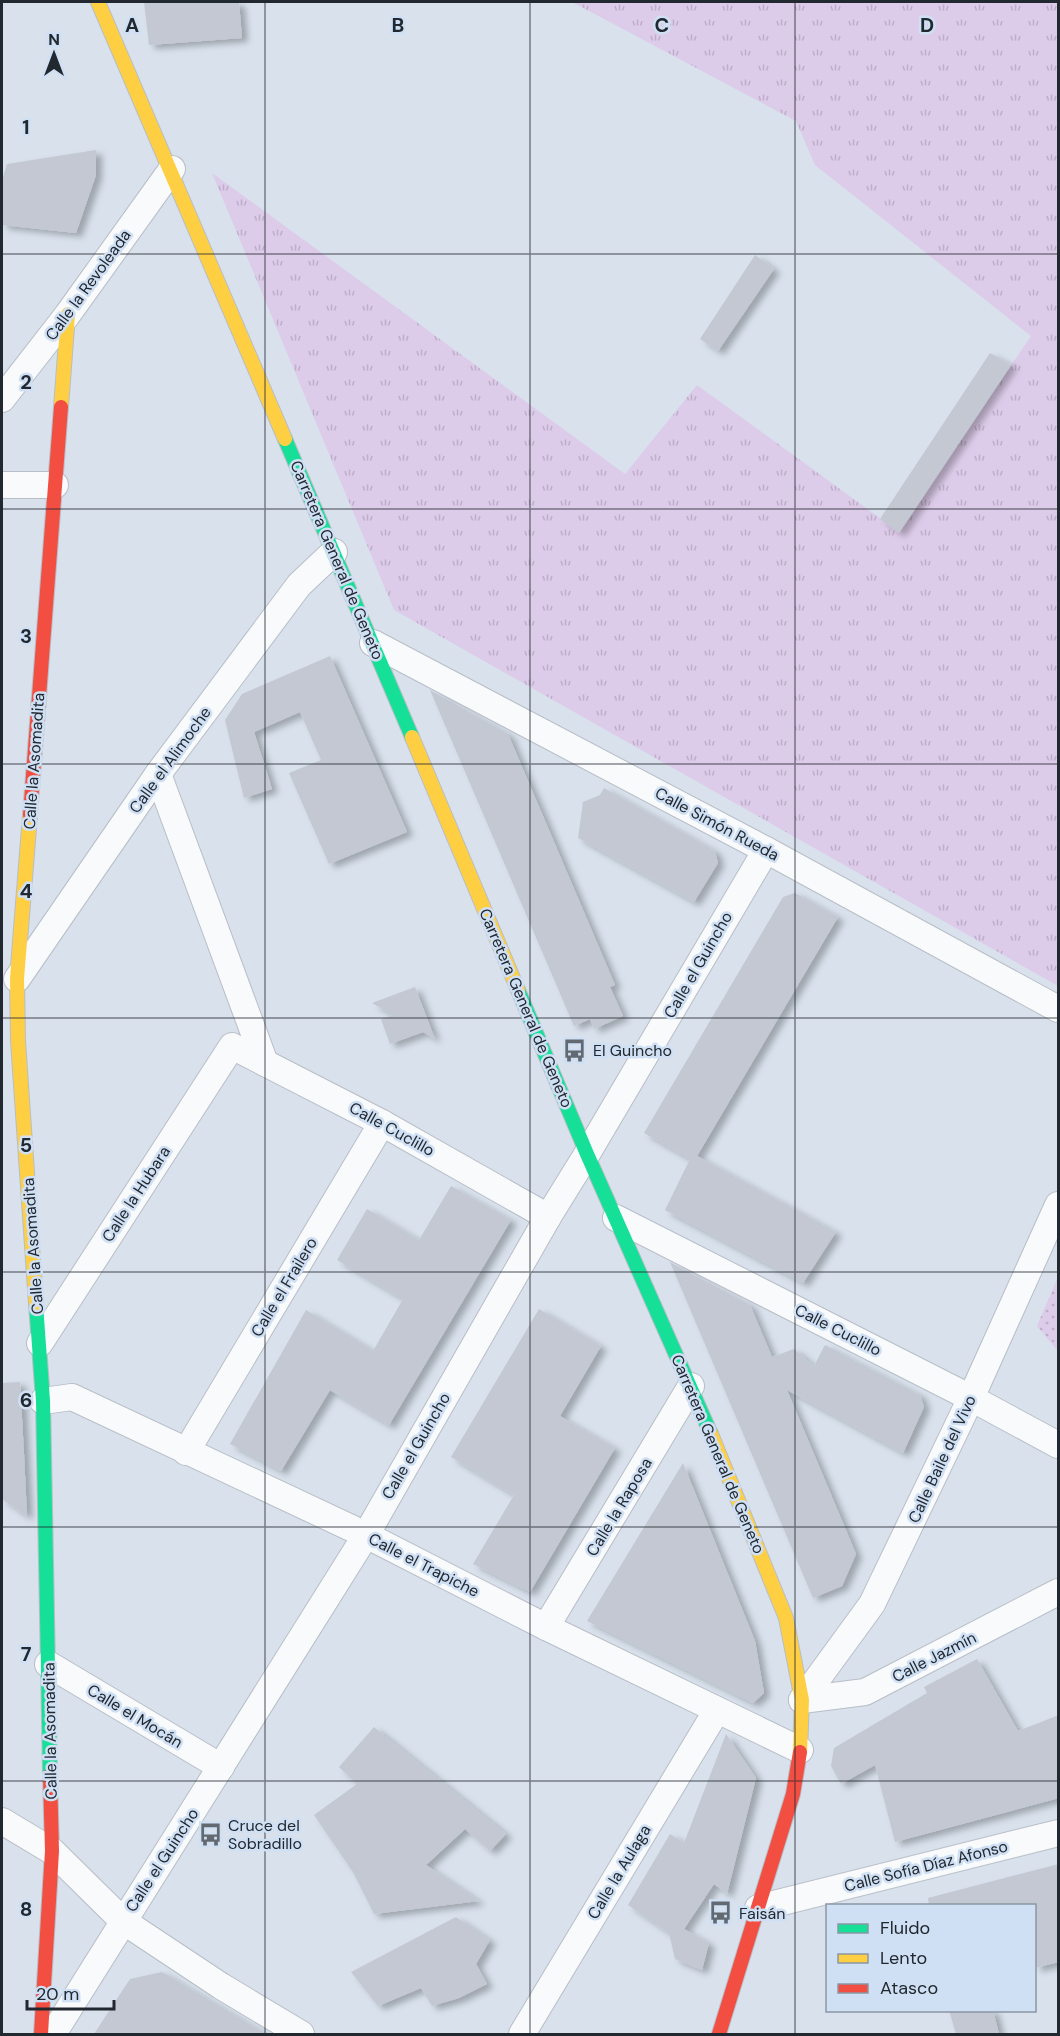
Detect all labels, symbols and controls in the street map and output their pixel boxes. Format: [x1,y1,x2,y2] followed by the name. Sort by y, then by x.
[125,12,139,38] text: A
[392,12,404,38] text: B
[655,12,669,38] text: C
[920,12,934,38] text: D
[24,24,84,84] north arrow
[48,29,60,50] text: N
[22,114,30,140] text: 1
[41,225,135,345] street label: Calle la Revoleada
[20,369,32,395] text: 2
[285,457,389,663] street label: Carretera General de Geneto
[20,623,32,649] text: 3
[19,692,49,830] street label: Calle la Asomadita
[124,703,216,817] street label: Calle el Alimoche
[651,782,783,866] street label: Calle Simón Rueda
[20,878,33,904] text: 4
[474,905,578,1111] street label: Carretera General de Geneto
[659,908,737,1022] street label: Calle el Guincho
[562,1037,588,1063] bus stop icon: El Guincho
[593,1040,672,1061] place label: El Guincho
[346,1097,438,1161] street label: Calle Cuclillo
[20,1132,32,1158] text: 5
[97,1142,175,1246] street label: Calle la Hubara
[18,1177,48,1315] street label: Calle la Asomadita
[246,1233,322,1341] street label: Calle el Frailero
[791,1299,885,1361] street label: Calle Cuclillo
[666,1351,770,1557] street label: Carretera General de Geneto
[20,1387,32,1413] text: 6
[377,1389,455,1503] street label: Calle el Guincho
[903,1392,981,1526] street label: Calle Baile del Vivo
[581,1454,657,1560] street label: Calle la Raposa
[365,1528,483,1602] street label: Calle el Trapiche
[888,1627,980,1687] street label: Calle Jazmín
[21,1641,32,1667] text: 7
[38,1662,62,1800] street label: Calle la Asomadita
[83,1679,187,1753] street label: Calle el Mocán
[121,1804,203,1916] street label: Calle el Guincho
[228,1815,302,1854] place label: Cruce del Sobradillo
[197,1821,223,1847] bus stop icon: Cruce del Sobradillo
[583,1821,655,1923] street label: Calle la Aulaga
[842,1835,1010,1897] street label: Calle Sofía Díaz Afonso
[20,1896,32,1922] text: 8
[708,1900,734,1926] bus stop icon: Faisán
[739,1903,785,1924] place label: Faisán
[826,1904,1036,2012] legend
[880,1916,930,1940] text: Fluido
[880,1946,927,1970] text: Lento
[27,1973,114,2011] scale bar
[880,1976,938,2000] text: Atasco
[36,1982,79,2006] text: 20 m

